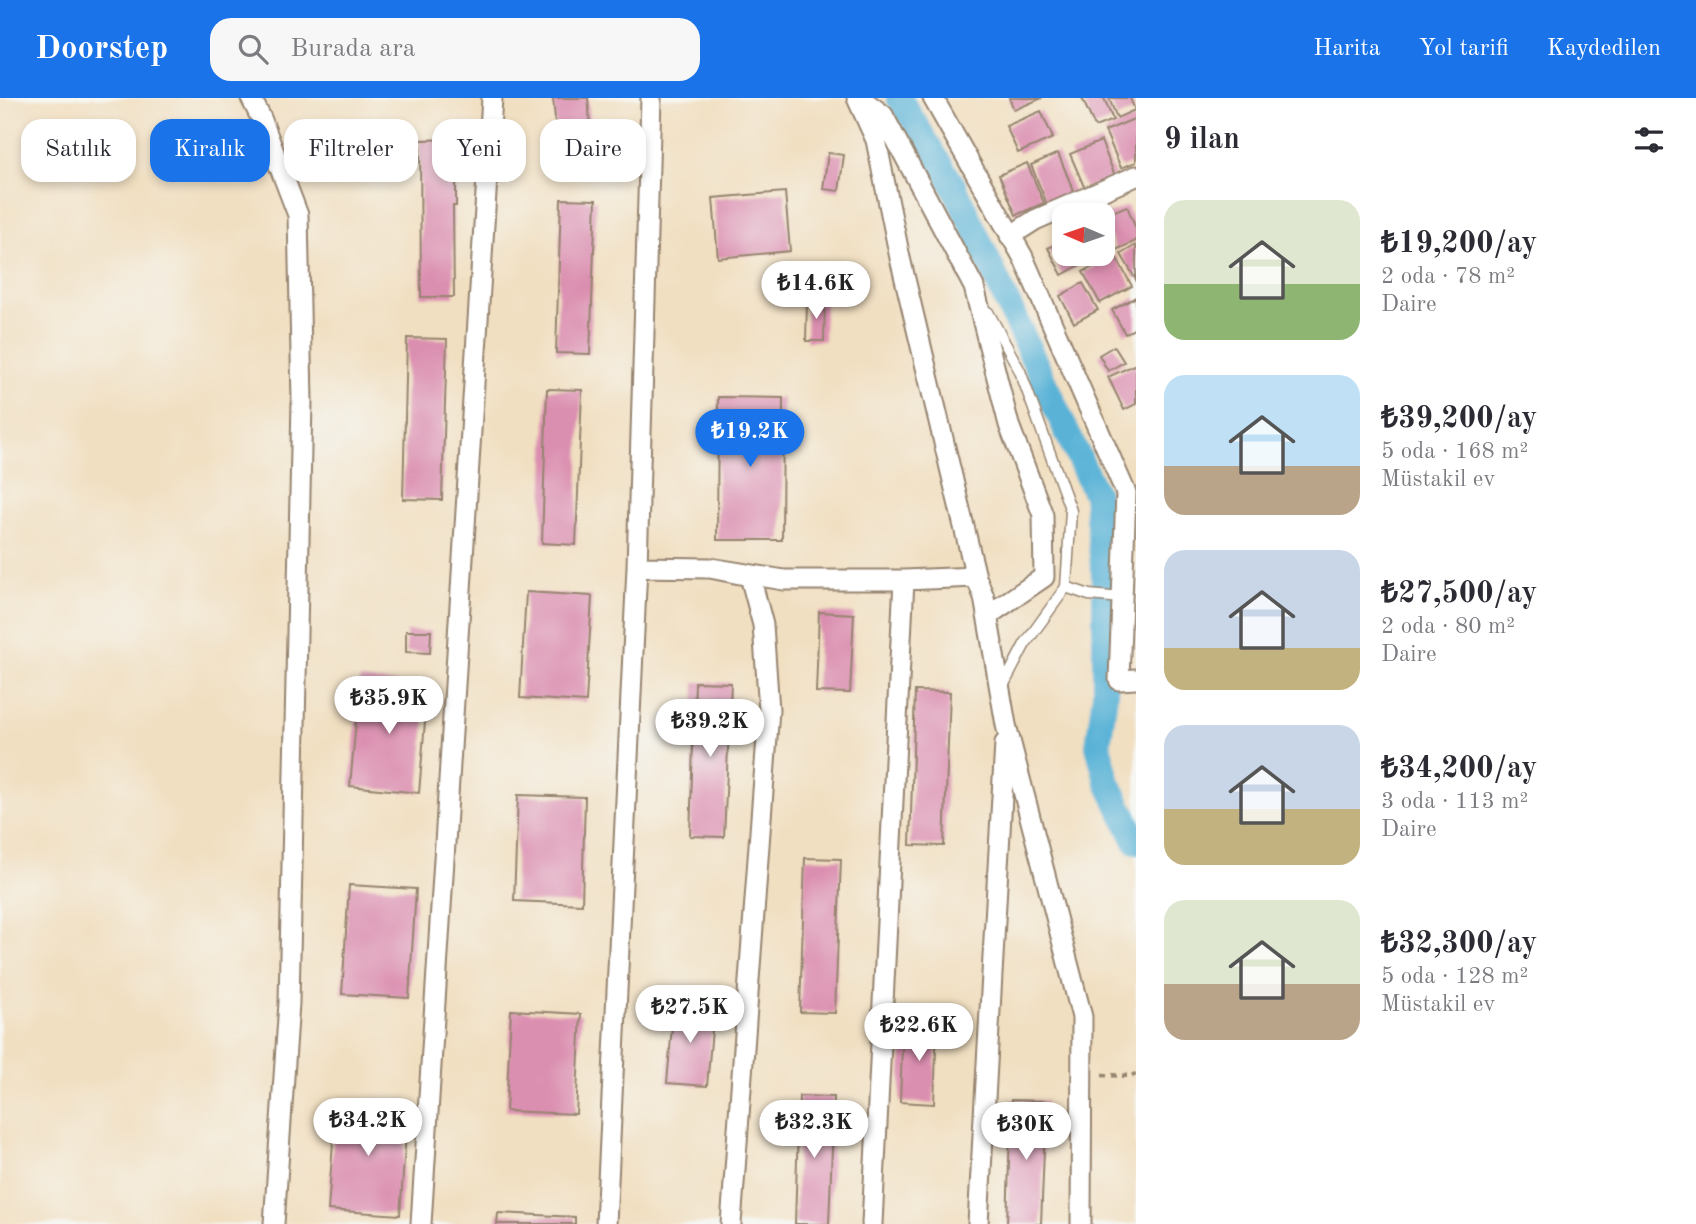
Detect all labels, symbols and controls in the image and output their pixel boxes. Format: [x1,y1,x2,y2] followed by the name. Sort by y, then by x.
[210,18,700,81] search box
[234,30,272,68] icon: search
[35,33,168,66] text: Doorstep
[290,36,416,62] text: Burada ara
[1313,37,1381,61] text: Harita
[1419,37,1509,61] text: Yol tarifi
[1547,37,1661,61] text: Kaydedilen
[21,119,136,182] chip: Satılık
[150,119,270,182] chip: Kiralık
[284,119,418,182] chip: Filtreler
[432,119,526,182] chip: Yeni
[540,119,646,182] chip: Daire
[1630,121,1668,159] icon: filters
[1164,125,1240,155] text: 9 ilan
[1052,203,1115,266] north arrow
[1052,203,1115,266] map controls
[1220,228,1304,312] icon: home
[1381,229,1537,259] text: ₺19,200/ay
[759,262,873,321] pin: ₺14.6K
[1381,265,1515,288] text: 2 oda · 78 m²
[777,272,855,295] text: ₺14.6K
[1381,293,1437,316] text: Daire
[1220,403,1304,487] icon: home
[1381,404,1537,434] text: ₺39,200/ay
[693,410,807,469] pin: ₺19.2K
[711,420,789,443] text: ₺19.2K
[1381,440,1528,463] text: 5 oda · 168 m²
[1381,468,1496,491] text: Müstakil ev
[1220,578,1304,662] icon: home
[1381,579,1537,609] text: ₺27,500/ay
[1381,615,1515,638] text: 2 oda · 80 m²
[1381,643,1437,666] text: Daire
[332,676,446,736] pin: ₺35.9K
[350,687,428,710] text: ₺35.9K
[653,700,767,759] pin: ₺39.2K
[671,710,749,733] text: ₺39.2K
[1220,753,1304,837] icon: home
[1381,754,1537,784] text: ₺34,200/ay
[1381,790,1528,813] text: 3 oda · 113 m²
[1381,818,1437,841] text: Daire
[1220,928,1304,1012] icon: home
[1381,929,1537,959] text: ₺32,300/ay
[1381,965,1528,988] text: 5 oda · 128 m²
[633,986,747,1045] pin: ₺27.5K
[1381,993,1496,1016] text: Müstakil ev
[651,996,729,1019] text: ₺27.5K
[862,1004,976,1063] pin: ₺22.6K
[880,1014,958,1037] text: ₺22.6K
[311,1098,425,1158] pin: ₺34.2K
[757,1100,871,1160] pin: ₺32.3K
[985,1102,1067,1162] pin: ₺30K
[329,1109,407,1132] text: ₺34.2K
[775,1111,853,1134] text: ₺32.3K
[997,1113,1055,1136] text: ₺30K

